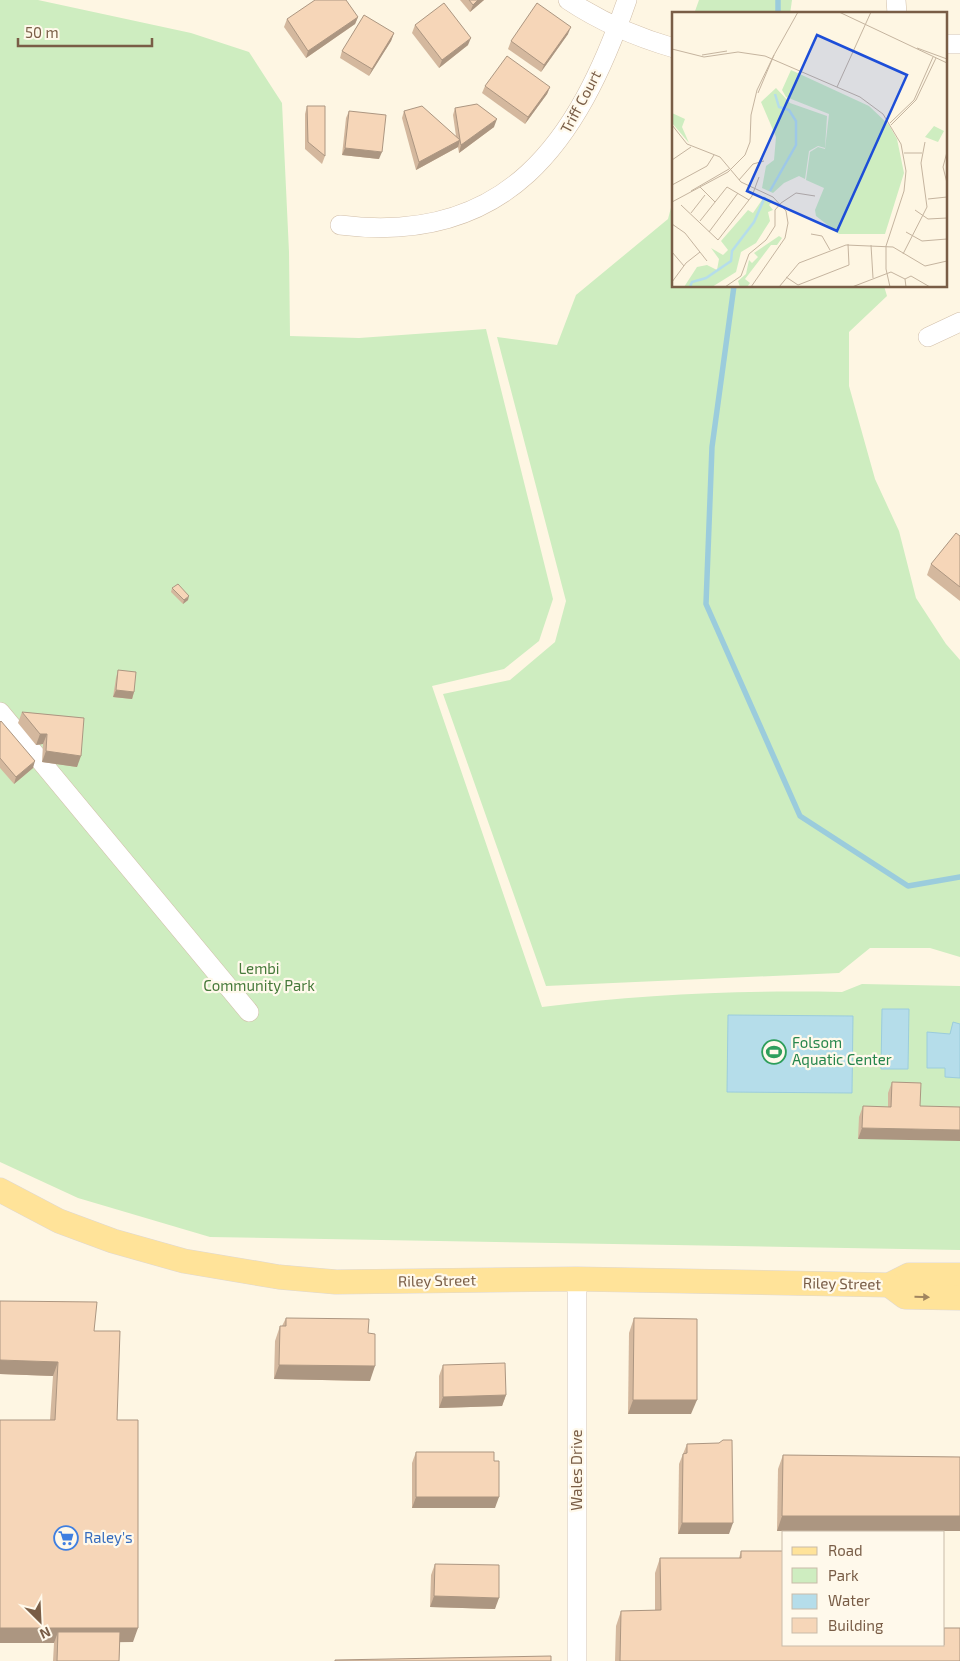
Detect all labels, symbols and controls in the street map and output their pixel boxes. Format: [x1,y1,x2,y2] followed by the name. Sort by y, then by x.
[672,12,948,288] inset map
[18,15,151,47] scale bar
[25,23,59,41] text: 50 m
[556,67,604,136] street label: Triff Court
[203,959,315,994] park label: Lembi Community Park
[792,1033,892,1068] place label: Folsom Aquatic Center
[761,1039,787,1065] sports icon: Folsom Aquatic Center
[398,1270,476,1290] street label: Riley Street
[803,1273,881,1293] street label: Riley Street
[915,1294,931,1302] one-way arrow
[567,1429,585,1511] street label: Wales Drive
[53,1525,79,1551] supermarket icon: Raley's
[84,1528,133,1546] place label: Raley's
[782,1531,945,1646] legend
[828,1541,863,1559] text: Road
[828,1566,859,1584] text: Park
[828,1591,870,1609] text: Water
[15,1596,65,1646] north arrow
[828,1616,884,1634] text: Building
[37,1624,54,1643] text: N

